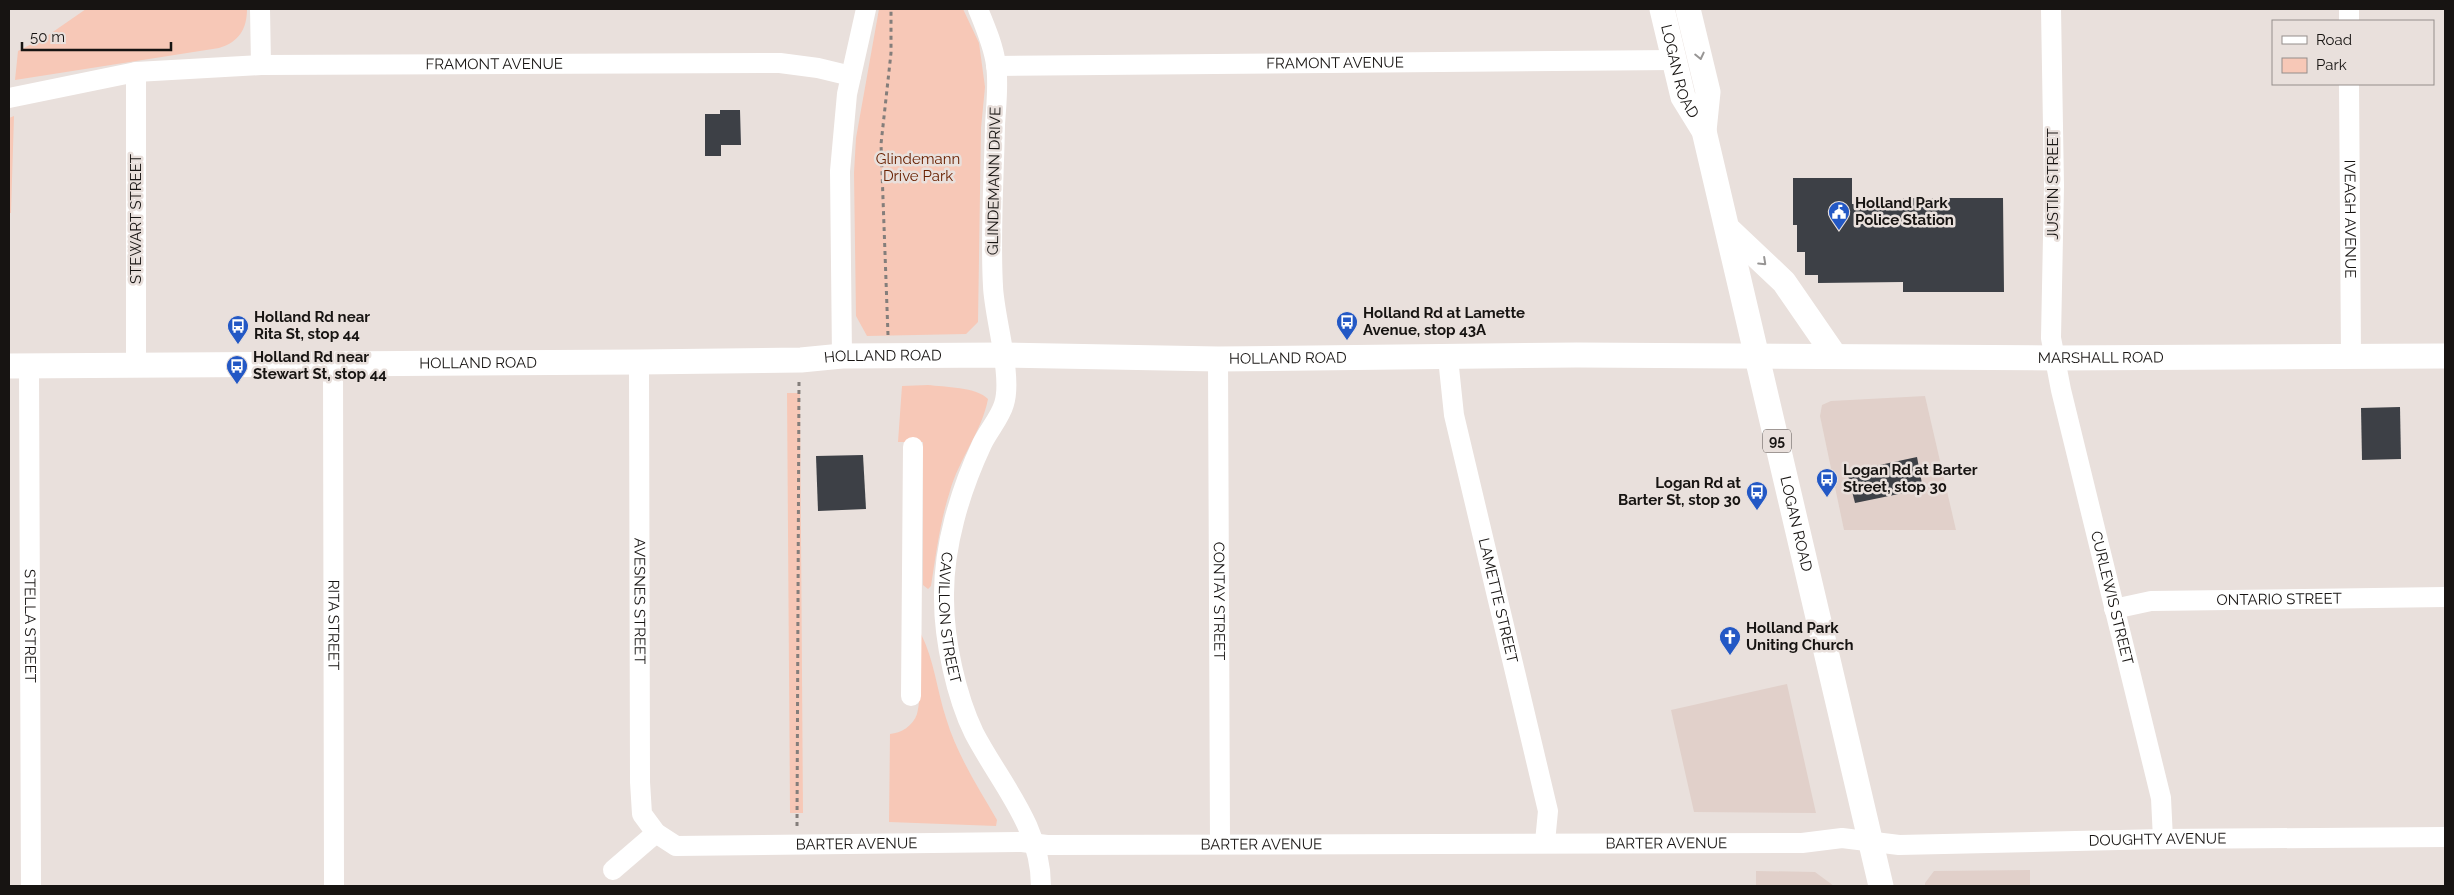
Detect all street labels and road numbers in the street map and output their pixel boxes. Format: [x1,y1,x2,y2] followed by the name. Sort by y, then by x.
[1657,23,1703,122] street label: LOGAN ROAD
[1266,53,1404,73] street label: FRAMONT AVENUE
[425,55,563,73] street label: FRAMONT AVENUE
[984,107,1004,255] street label: GLINDEMANN DRIVE
[2044,128,2062,240] street label: JUSTIN STREET
[127,154,145,284] street label: STEWART STREET
[2341,160,2359,278] street label: IVEAGH AVENUE
[823,346,942,367] street label: HOLLAND ROAD
[2038,348,2164,367] street label: MARSHALL ROAD
[1229,349,1347,368] street label: HOLLAND ROAD
[419,354,537,372] street label: HOLLAND ROAD
[1763,430,1791,452] road number: 95
[1776,474,1816,574] street label: LOGAN ROAD
[2087,529,2137,667] street label: CURLEWIS STREET
[1475,536,1522,665] street label: LAMETTE STREET
[630,538,649,664] street label: AVESNES STREET
[1210,542,1228,660] street label: CONTAY STREET
[935,551,965,685] street label: CAVILLON STREET
[21,569,39,683] street label: STELLA STREET
[324,580,343,670] street label: RITA STREET
[2216,589,2342,609] street label: ONTARIO STREET
[2088,830,2226,850] street label: DOUGHTY AVENUE
[796,834,917,854] street label: BARTER AVENUE
[1605,834,1727,853] street label: BARTER AVENUE
[1200,835,1322,854] street label: BARTER AVENUE

